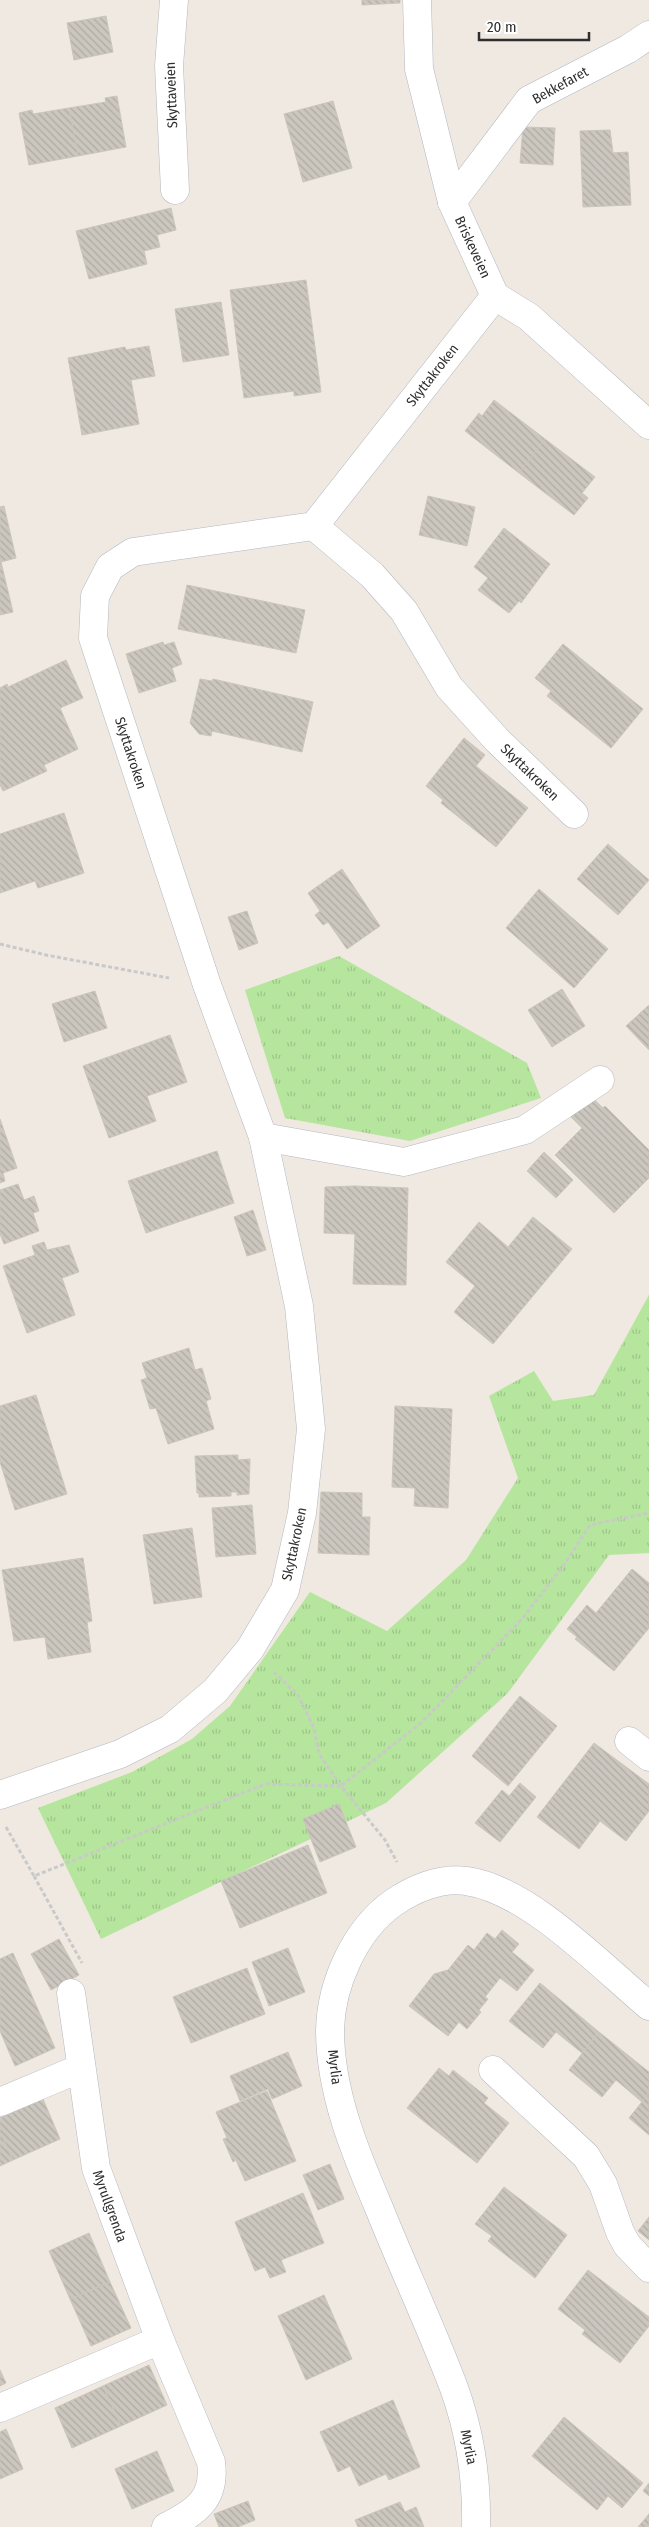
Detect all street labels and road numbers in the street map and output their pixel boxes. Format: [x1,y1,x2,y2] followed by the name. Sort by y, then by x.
[162,62,181,128] street label: Skyttaveien
[529,63,592,108] street label: Bekkefaret
[451,214,494,281] street label: Briskeveien
[403,341,462,410] street label: Skyttakroken
[111,715,150,791] street label: Skyttakroken
[497,740,562,804] street label: Skyttakroken
[278,1506,311,1582] street label: Skyttakroken
[324,2049,345,2086] street label: Myrlia
[89,2168,130,2245] street label: Myrullgrenda
[457,2428,481,2466] street label: Myrlia

